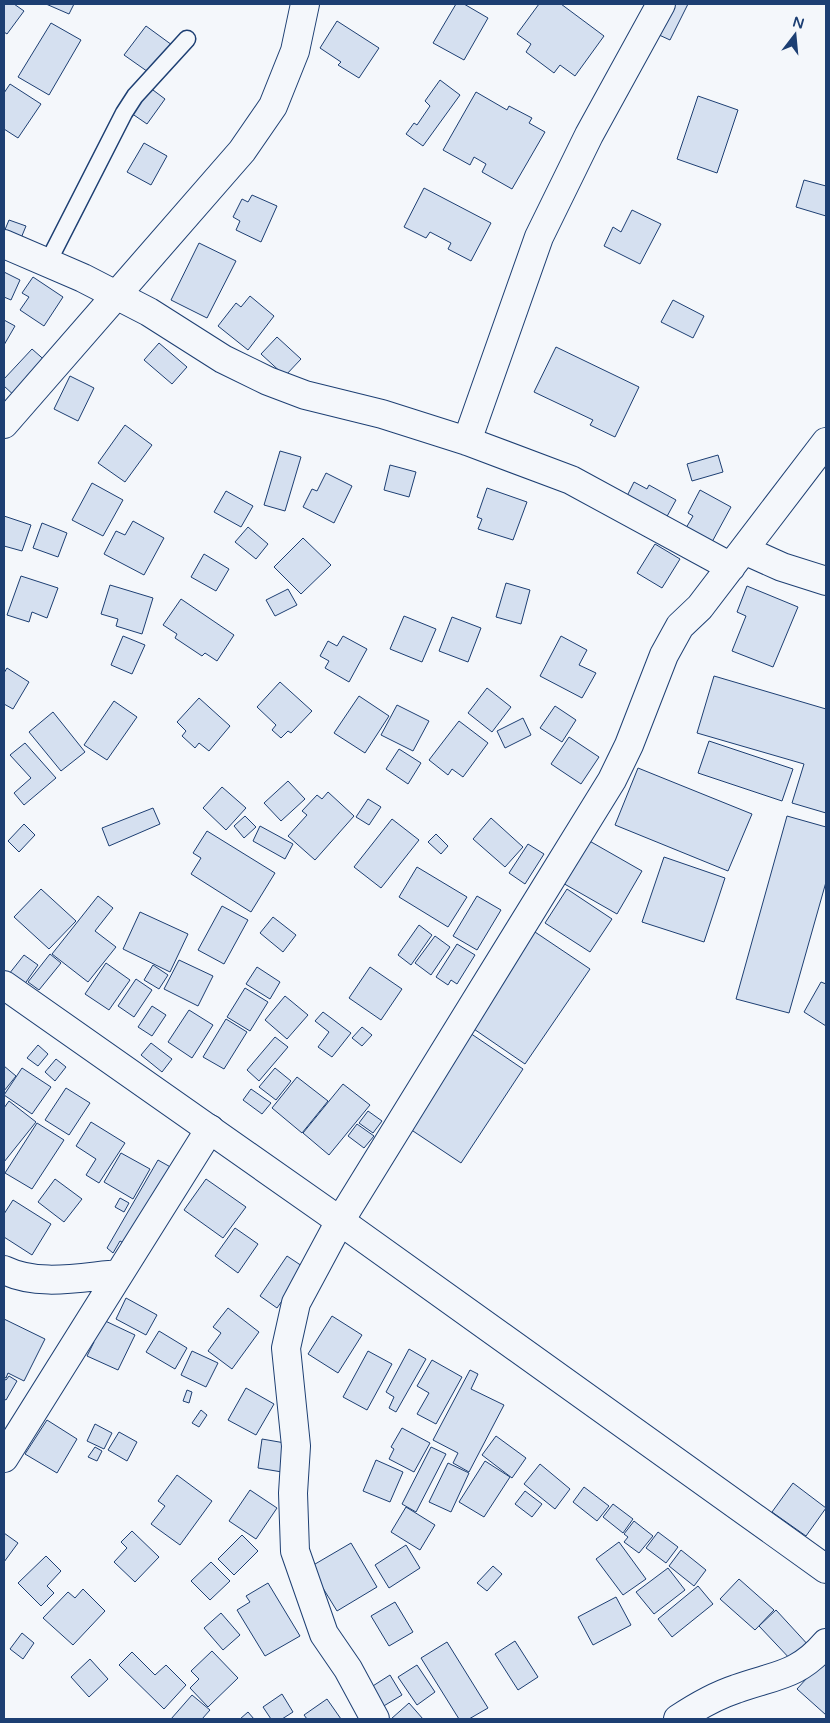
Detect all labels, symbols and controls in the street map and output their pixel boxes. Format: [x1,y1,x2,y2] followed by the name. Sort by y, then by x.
[770,10,820,60] north arrow
[791,13,806,33] text: N

